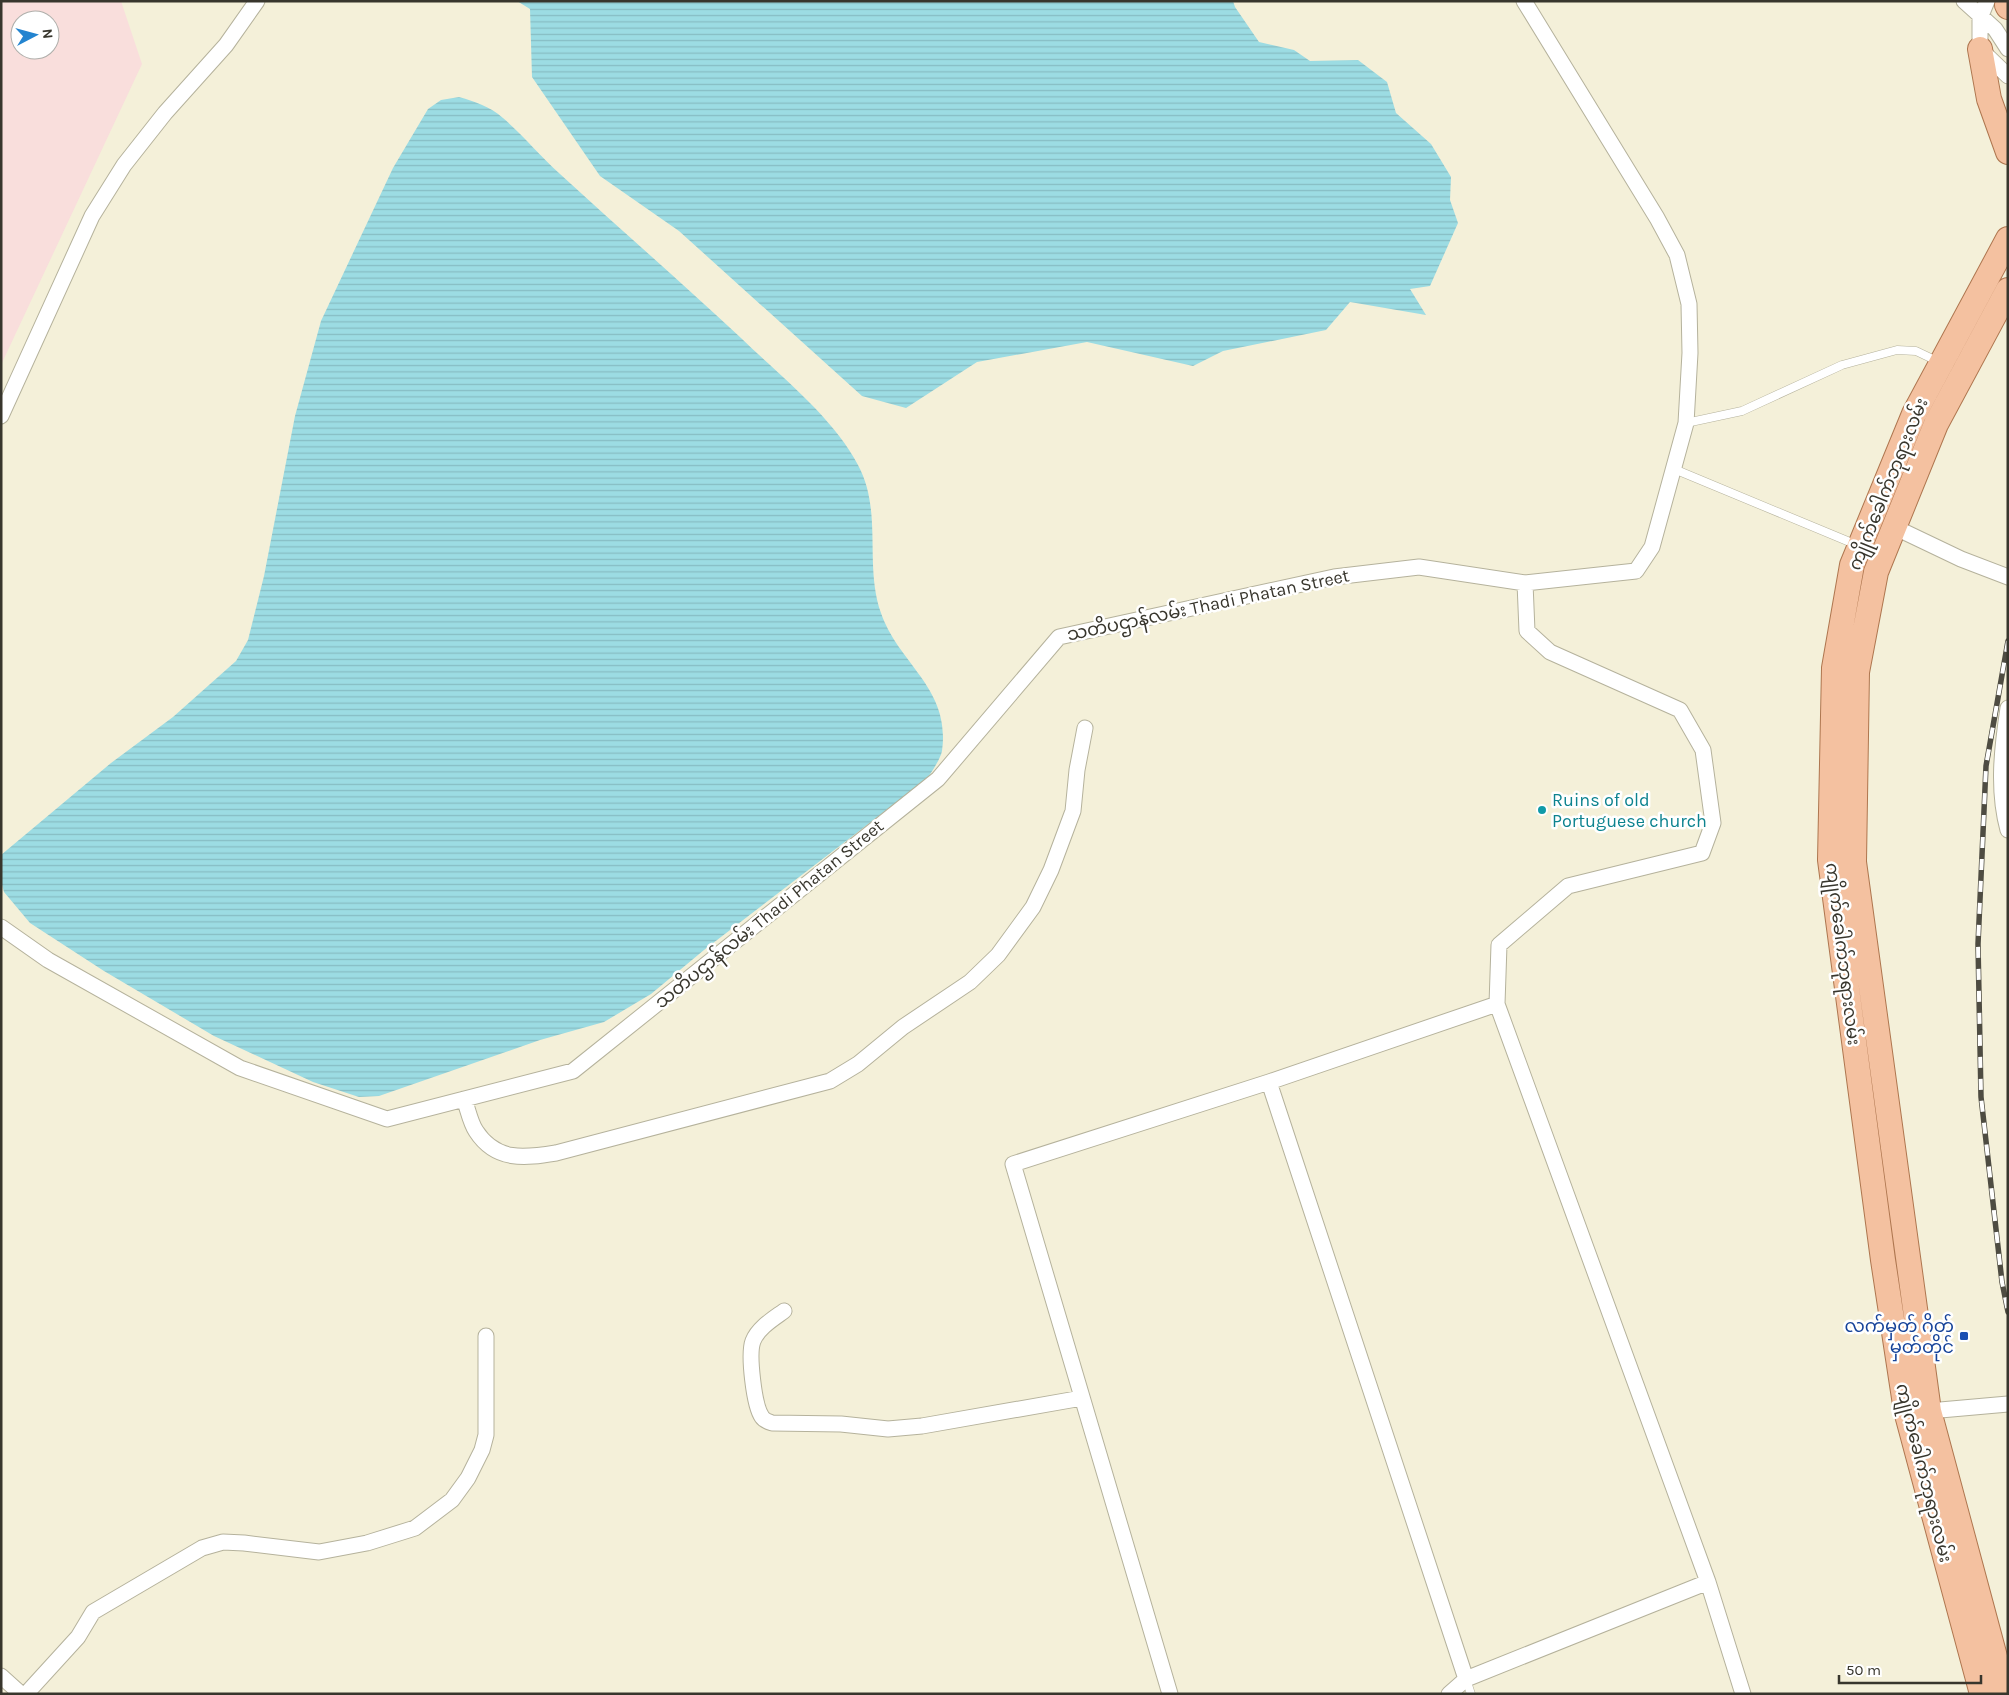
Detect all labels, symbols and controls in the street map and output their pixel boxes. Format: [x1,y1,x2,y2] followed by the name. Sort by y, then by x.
[10,10,60,60] north arrow
[38,28,56,40] text: N
[1841,394,1936,575] street label: ကျိုက်ခေါက်ဘုရားလမ်း
[1064,561,1352,650] street label: သတိပဌာန်လမ်း Thadi Phatan Street
[1552,789,1707,832] place label: Ruins of old Portuguese church
[1536,804,1548,816] marker: Ruins of old Portuguese church
[648,812,891,1016] street label: သတိပဌာန်လမ်း Thadi Phatan Street
[1817,861,1868,1047] street label: ကျိုက်ခေါက်ဘုရားလမ်း
[1845,1312,1954,1362] place label: လက်မှတ် ဂိတ် မှတ်တိုင်
[1958,1330,1970,1342] marker: လက်မှတ် ဂိတ် မှတ်တိုင်
[1887,1380,1960,1566] street label: ကျိုက်ခေါက်ဘုရားလမ်း
[1839,1652,1982,1684] scale bar
[1846,1661,1881,1679] text: 50 m

